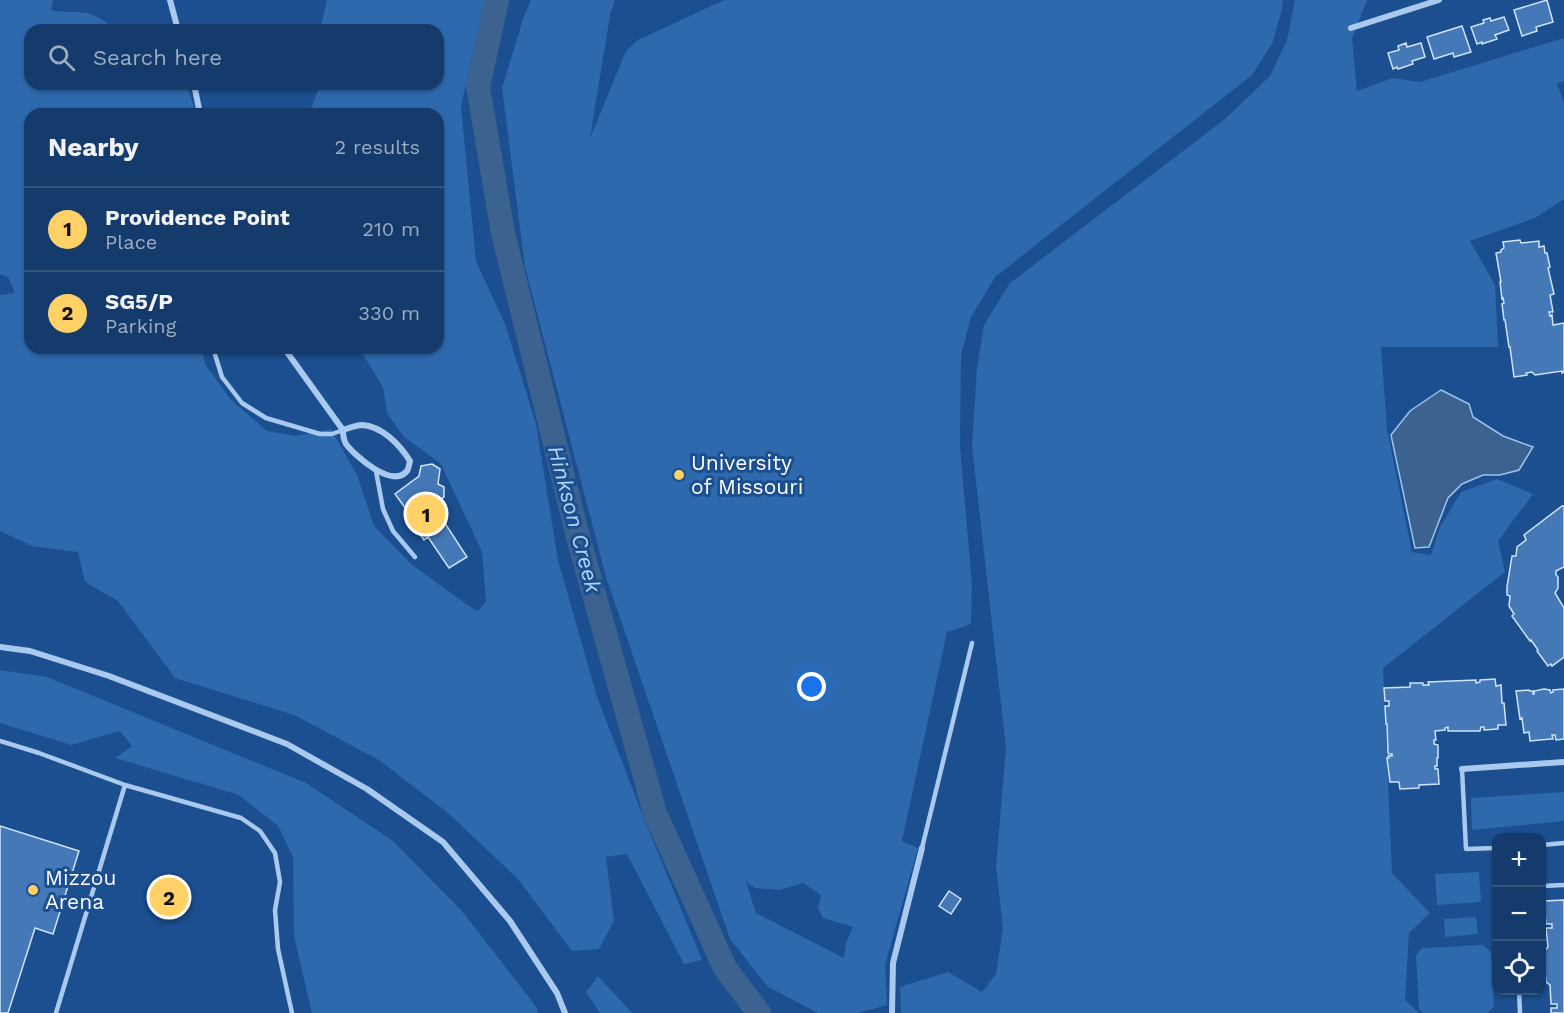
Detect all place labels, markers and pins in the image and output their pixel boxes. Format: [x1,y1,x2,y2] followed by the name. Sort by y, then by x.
[691,450,803,499] place label: University of Missouri
[672,468,686,482] marker: University of Missouri
[406,492,446,536] pin: 1
[45,865,116,914] place label: Mizzou Arena
[150,874,188,920] pin: 2
[26,883,40,897] marker: Mizzou Arena

